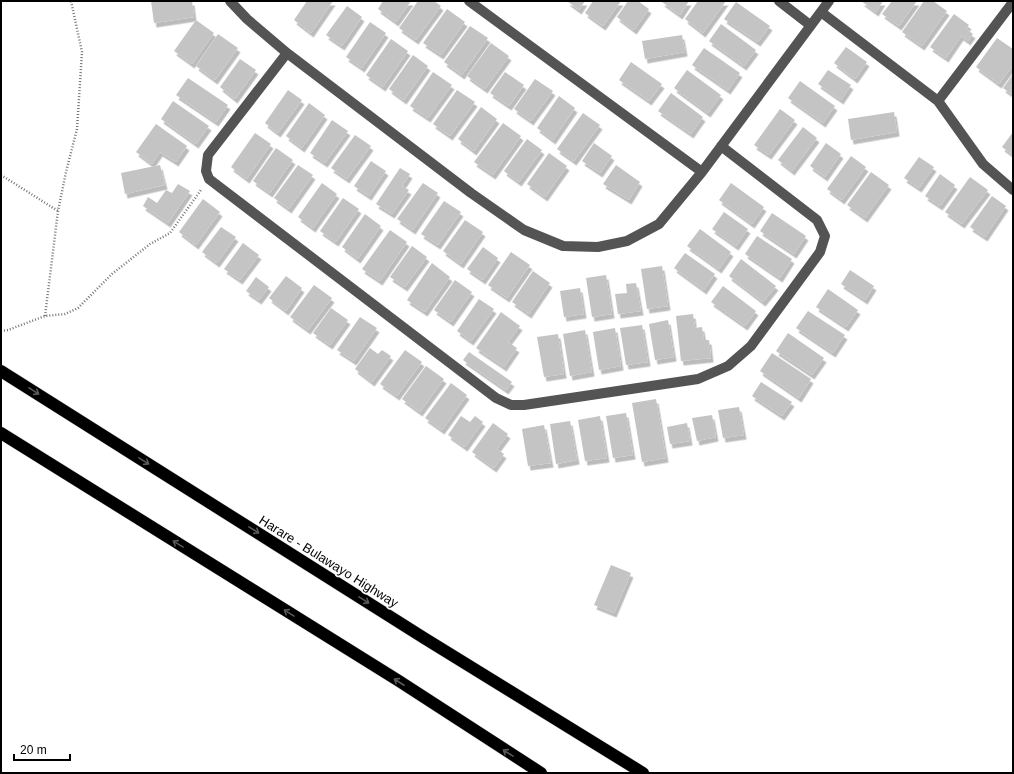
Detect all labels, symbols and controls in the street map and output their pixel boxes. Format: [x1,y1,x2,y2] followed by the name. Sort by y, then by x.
[28,388,40,396] one-way arrow
[138,457,150,465] one-way arrow
[256,512,401,611] street label: Harare - Bulawayo Highway
[248,526,259,534] one-way arrow
[173,540,184,548] one-way arrow
[358,596,370,604] one-way arrow
[283,608,294,617] one-way arrow
[393,677,405,685] one-way arrow
[14,736,70,762] scale bar
[20,743,47,757] text: 20 m
[502,748,514,756] one-way arrow

